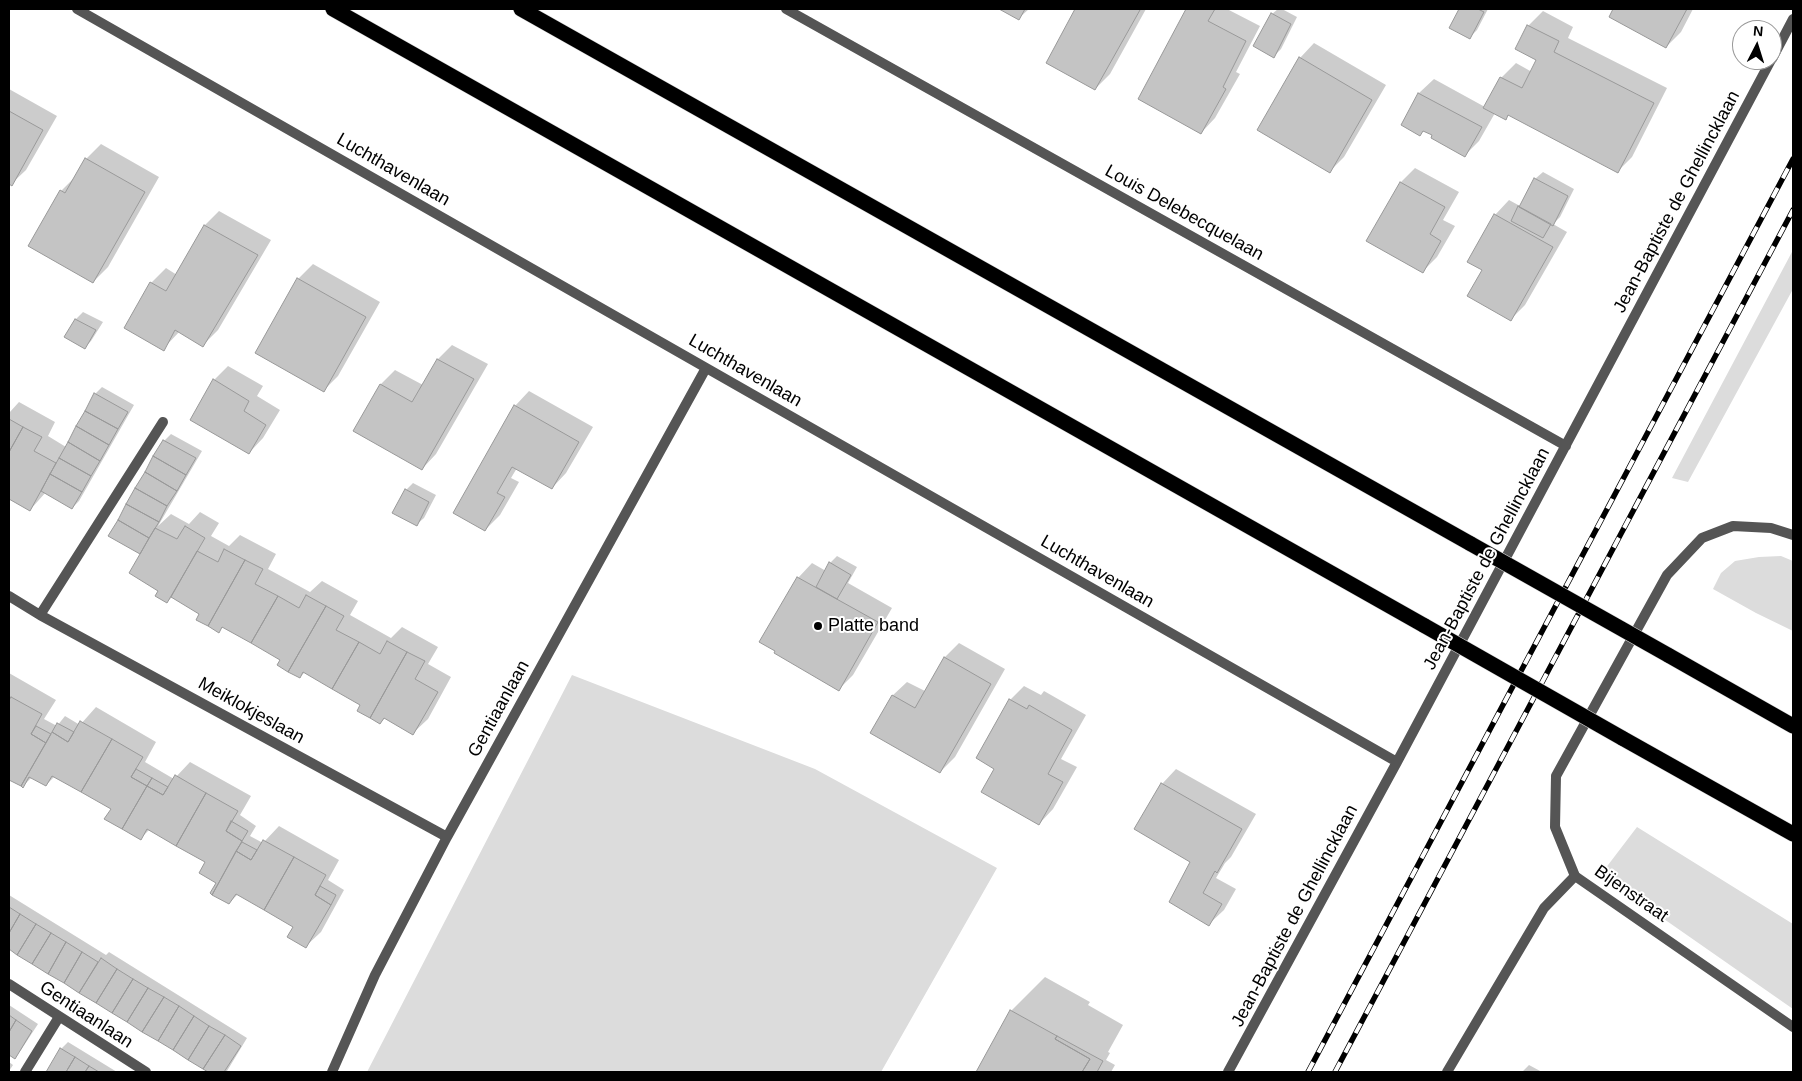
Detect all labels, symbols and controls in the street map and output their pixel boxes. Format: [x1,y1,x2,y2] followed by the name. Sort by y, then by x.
[1732,20,1782,70] north arrow
[1752,23,1764,39] text: N
[1609,87,1745,317] street label: Jean-Baptiste de Ghellincklaan
[333,129,453,211] street label: Luchthavenlaan
[1101,160,1267,266] street label: Louis Delebecquelaan
[685,330,805,412] street label: Luchthavenlaan
[1419,444,1555,674] street label: Jean-Baptiste de Ghellincklaan
[1037,531,1157,613] street label: Luchthavenlaan
[828,615,919,637] place label: Platte band
[812,620,824,632] marker: Platte band
[464,657,534,761] street label: Gentiaanlaan
[194,673,308,749] street label: Meiklokjeslaan
[1227,801,1363,1031] street label: Jean-Baptiste de Ghellincklaan
[1590,861,1672,927] street label: Bijenstraat
[35,977,137,1053] street label: Gentiaanlaan

